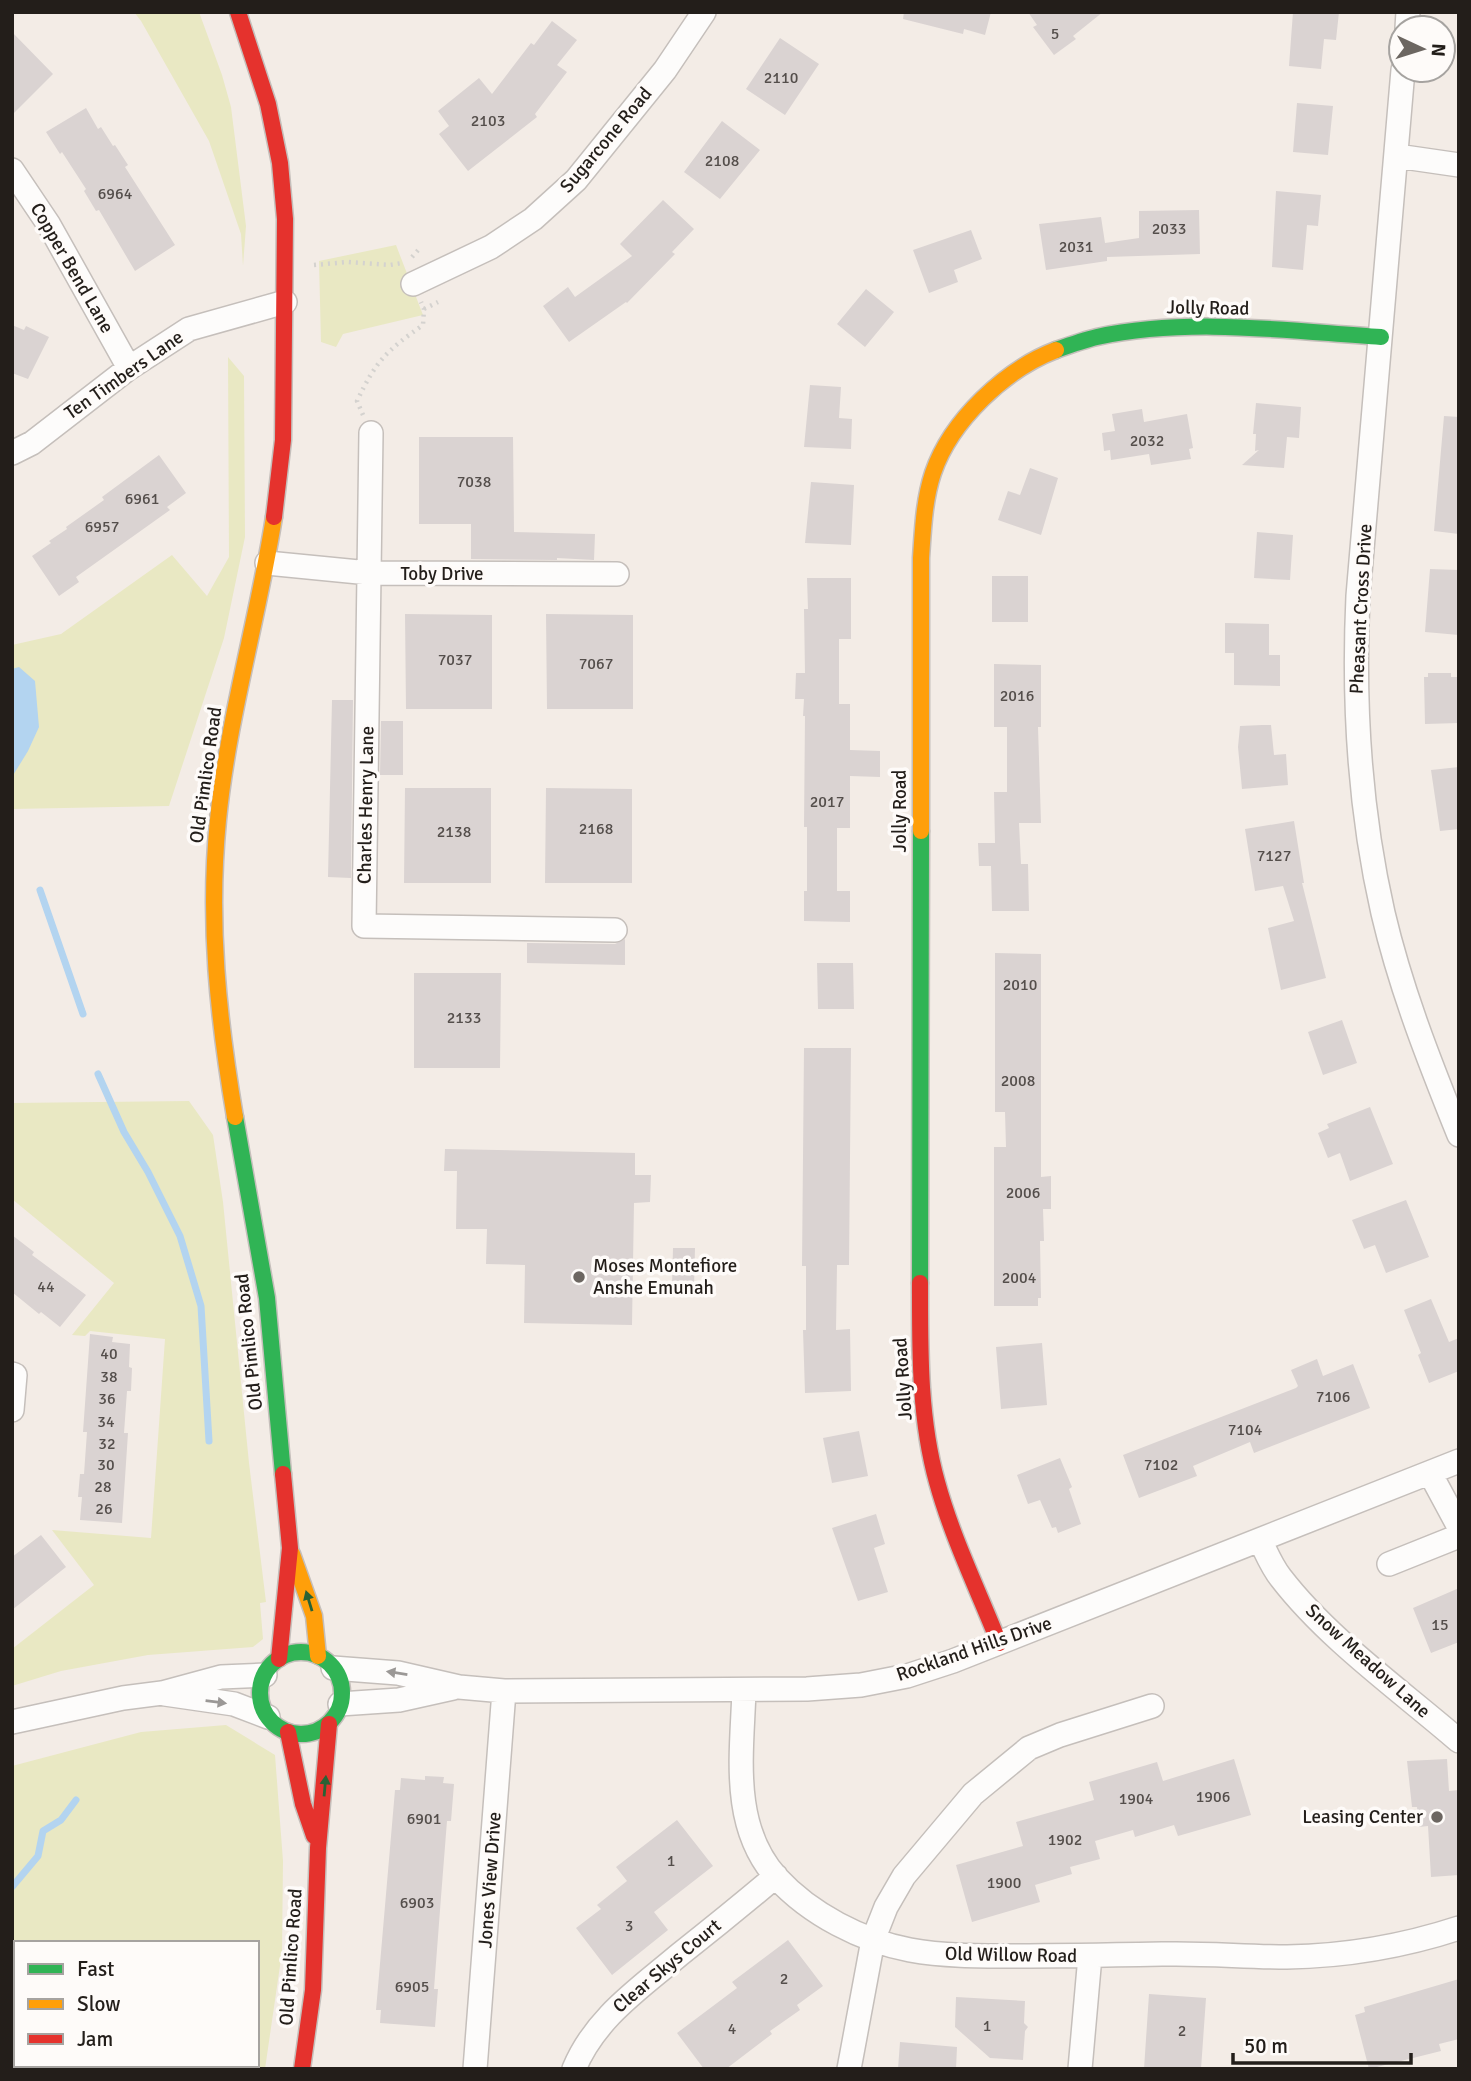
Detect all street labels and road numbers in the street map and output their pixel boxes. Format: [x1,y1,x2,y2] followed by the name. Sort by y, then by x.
[555,82,657,198] street label: Sugarcone Road
[25,198,119,338] street label: Copper Bend Lane
[1166,295,1250,321] street label: Jolly Road
[60,325,188,425] street label: Ten Timbers Lane
[1345,523,1377,695] street label: Pheasant Cross Drive
[400,562,484,586] street label: Toby Drive
[185,705,227,845] street label: Old Pimlico Road
[353,726,379,884] street label: Charles Henry Lane
[888,770,912,852] street label: Jolly Road
[230,1272,268,1412] street label: Old Pimlico Road
[888,1337,918,1421] street label: Jolly Road
[1301,1599,1435,1723] street label: Snow Meadow Lane
[893,1611,1055,1687] street label: Rockland Hills Drive
[473,1811,507,1949] street label: Jones View Drive
[274,1888,308,2026] street label: Old Pimlico Road
[608,1913,726,2018] street label: Clear Skys Court
[945,1942,1077,1968] street label: Old Willow Road

